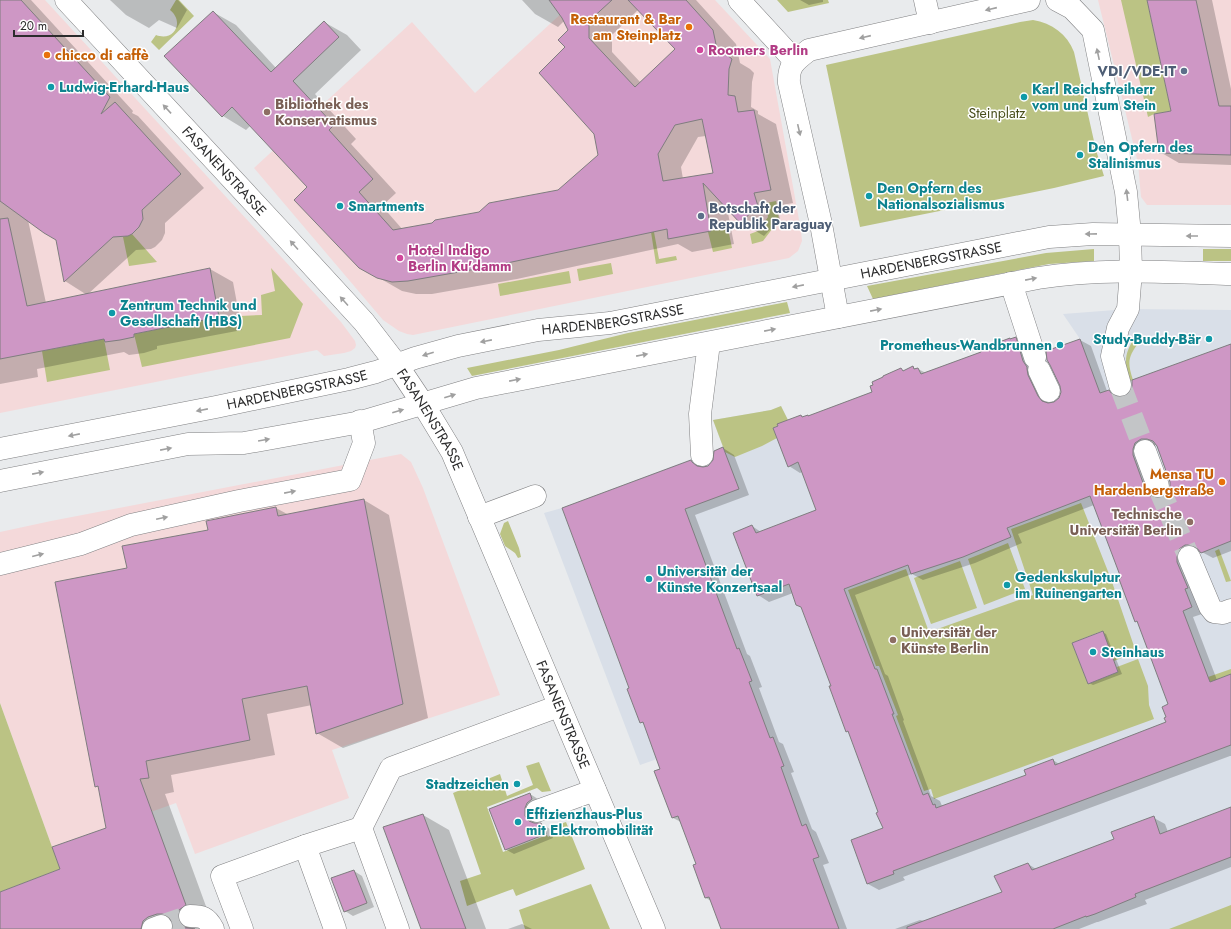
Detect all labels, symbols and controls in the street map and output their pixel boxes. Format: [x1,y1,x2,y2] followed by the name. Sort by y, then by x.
[985,6,998,12] one-way arrow
[570,9,682,45] place label: Restaurant & Bar am Steinplatz
[14,12,83,38] scale bar
[20,17,47,35] text: 20 m
[684,22,694,32] marker: Restaurant & Bar am Steinplatz
[858,35,871,41] one-way arrow
[708,40,808,60] place label: Roomers Berlin
[55,45,149,65] place label: chicco di caffè
[695,45,705,55] marker: Roomers Berlin
[1094,48,1100,61] one-way arrow
[42,50,52,60] marker: chicco di caffè
[1097,61,1176,81] place label: VDI/VDE-IT
[1179,66,1189,76] marker: VDI/VDE-IT
[59,77,190,97] place label: Ludwig-Erhard-Haus
[1031,79,1156,115] place label: Karl Reichsfreiherr vom und zum Stein
[46,82,56,92] marker: Ludwig-Erhard-Haus
[1019,92,1029,102] marker: Karl Reichsfreiherr vom und zum Stein
[275,94,377,130] place label: Bibliothek des Konservatismus
[969,103,1026,123] park label: Steinplatz
[162,104,171,114] one-way arrow
[262,107,272,117] marker: Bibliothek des Konservatismus
[178,121,271,220] street label: FASANENSTRASSE
[797,124,803,136] one-way arrow
[1088,137,1193,173] place label: Den Opfern des Stalinismus
[1075,150,1085,160] marker: Den Opfern des Stalinismus
[877,178,1005,214] place label: Den Opfern des Nationalsozialismus
[1123,189,1130,202] one-way arrow
[864,191,874,201] marker: Den Opfern des Nationalsozialismus
[348,196,425,216] place label: Smartments
[709,198,833,234] place label: Botschaft der Republik Paraguay
[335,201,345,211] marker: Smartments
[696,211,706,221] marker: Botschaft der Republik Paraguay
[1084,231,1097,237] one-way arrow
[1185,233,1198,239] one-way arrow
[859,236,1004,284] street label: HARDENBERGSTRASSE
[290,240,299,250] one-way arrow
[408,240,511,276] place label: Hotel Indigo Berlin Ku'damm
[395,253,405,263] marker: Hotel Indigo Berlin Ku'damm
[1025,276,1037,282] one-way arrow
[792,283,804,289] one-way arrow
[120,295,257,331] place label: Zentrum Technik und Gesellschaft (HBS)
[340,295,349,306] one-way arrow
[541,299,686,340] street label: HARDENBERGSTRASSE
[870,306,882,312] one-way arrow
[107,308,117,318] marker: Zentrum Technik und Gesellschaft (HBS)
[764,327,776,333] one-way arrow
[1093,329,1201,349] place label: Study-Buddy-Bär
[1204,334,1214,344] marker: Study-Buddy-Bär
[880,335,1052,355] place label: Prometheus-Wandbrunnen
[480,338,492,344] one-way arrow
[1055,340,1065,350] marker: Prometheus-Wandbrunnen
[421,351,433,357] one-way arrow
[636,352,648,358] one-way arrow
[392,364,469,474] street label: FASANENSTRASSE
[225,365,370,415] street label: HARDENBERGSTRASSE
[508,377,521,383] one-way arrow
[444,393,456,399] one-way arrow
[195,407,208,413] one-way arrow
[393,408,405,414] one-way arrow
[68,432,80,438] one-way arrow
[258,437,270,443] one-way arrow
[160,445,172,451] one-way arrow
[1094,464,1214,500] place label: Mensa TU Hardenbergstraße
[32,470,44,476] one-way arrow
[1217,477,1227,487] marker: Mensa TU Hardenbergstraße
[283,488,296,494] one-way arrow
[1070,504,1182,540] place label: Technische Universität Berlin
[156,515,168,521] one-way arrow
[1185,517,1195,527] marker: Technische Universität Berlin
[32,552,44,558] one-way arrow
[657,561,782,597] place label: Universität der Künste Konzertsaal
[1015,567,1122,603] place label: Gedenkskulptur im Ruinengarten
[644,574,654,584] marker: Universität der Künste Konzertsaal
[1002,580,1012,590] marker: Gedenkskulptur im Ruinengarten
[901,622,997,658] place label: Universität der Künste Berlin
[888,635,898,645] marker: Universität der Künste Berlin
[1101,642,1165,662] place label: Steinhaus
[1088,647,1098,657] marker: Steinhaus
[531,657,595,772] street label: FASANENSTRASSE
[425,774,509,794] place label: Stadtzeichen
[512,779,522,789] marker: Stadtzeichen
[526,804,654,840] place label: Effizienzhaus-Plus mit Elektromobilität
[513,817,523,827] marker: Effizienzhaus-Plus mit Elektromobilität

